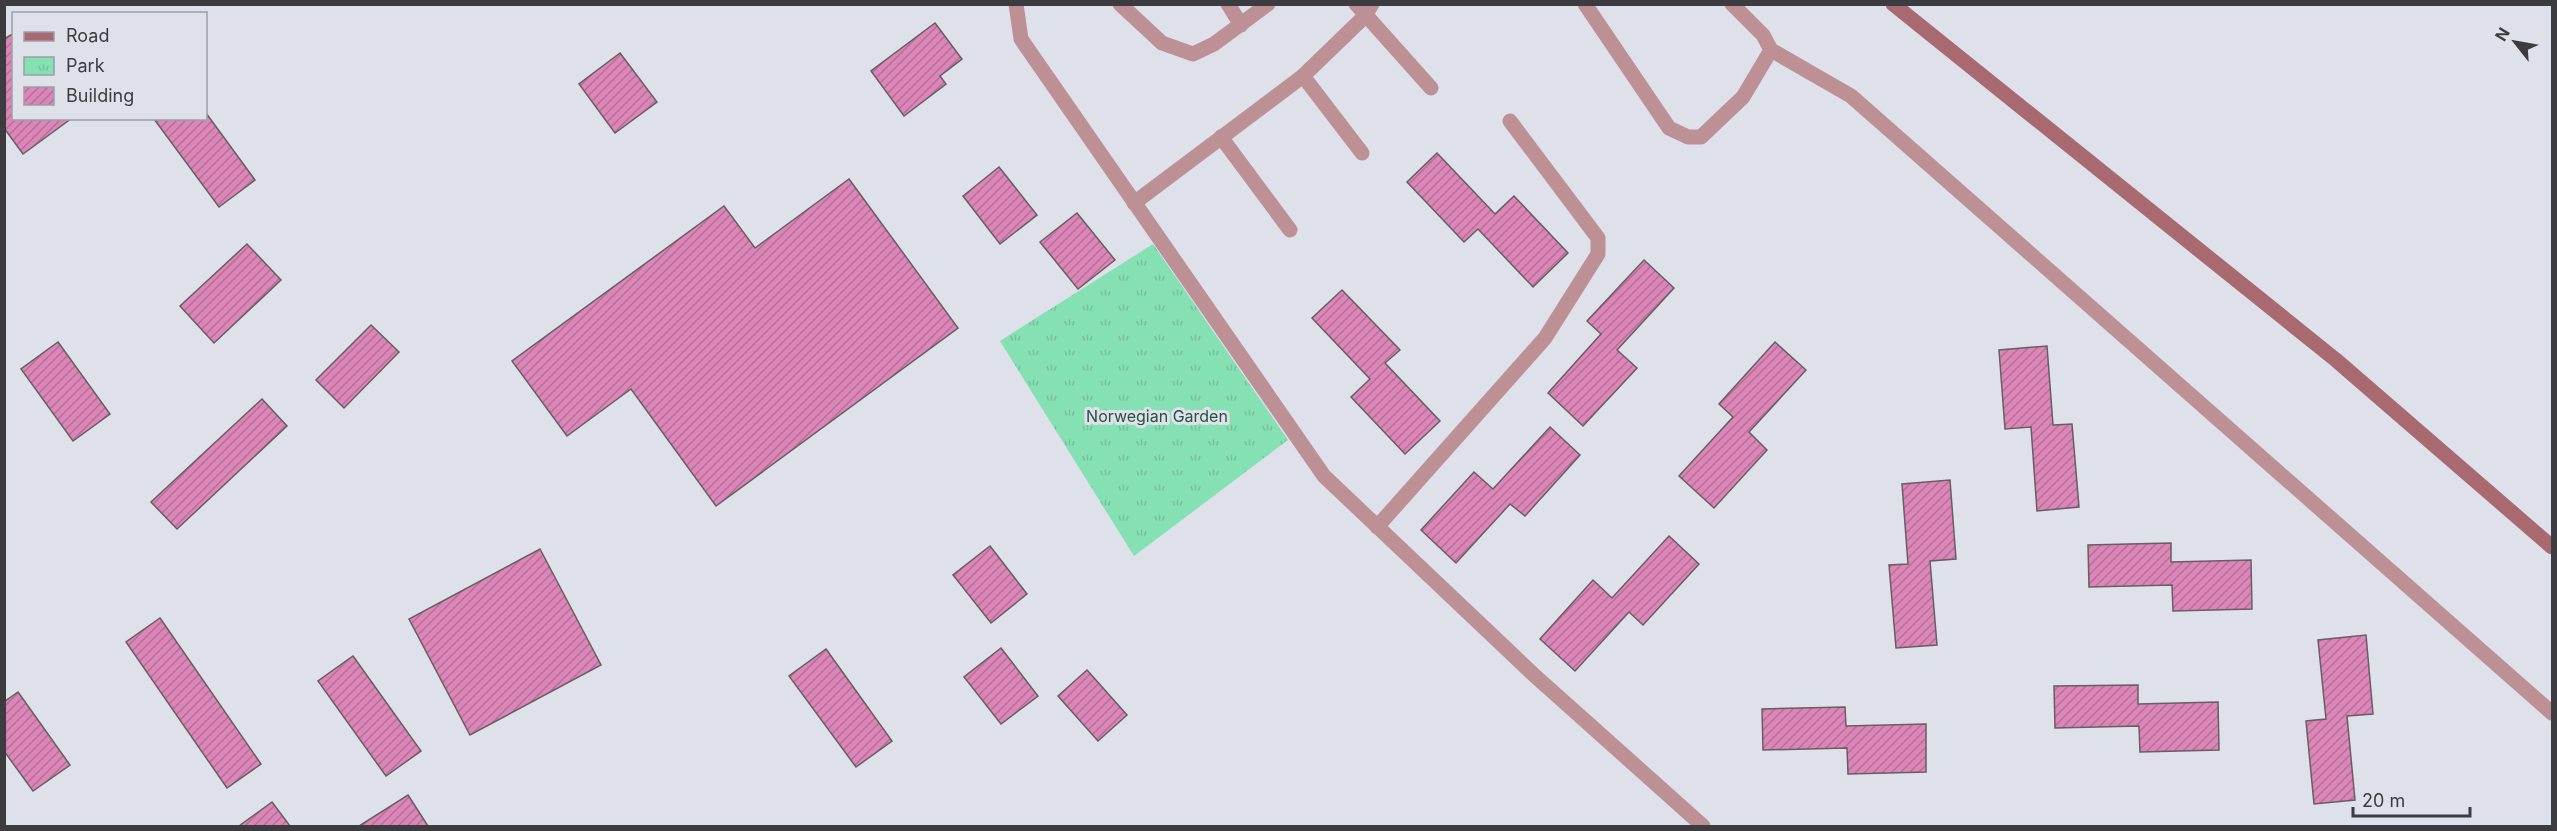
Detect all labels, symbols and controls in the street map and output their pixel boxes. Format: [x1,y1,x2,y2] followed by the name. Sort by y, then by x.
[12,12,207,120] legend
[2485,12,2545,72] north arrow
[2490,24,2514,45] text: N
[66,25,109,46] text: Road
[66,55,105,76] text: Park
[66,85,134,106] text: Building
[1086,406,1228,426] park label: Norwegian Garden
[2353,780,2470,818] scale bar
[2362,790,2405,811] text: 20 m

